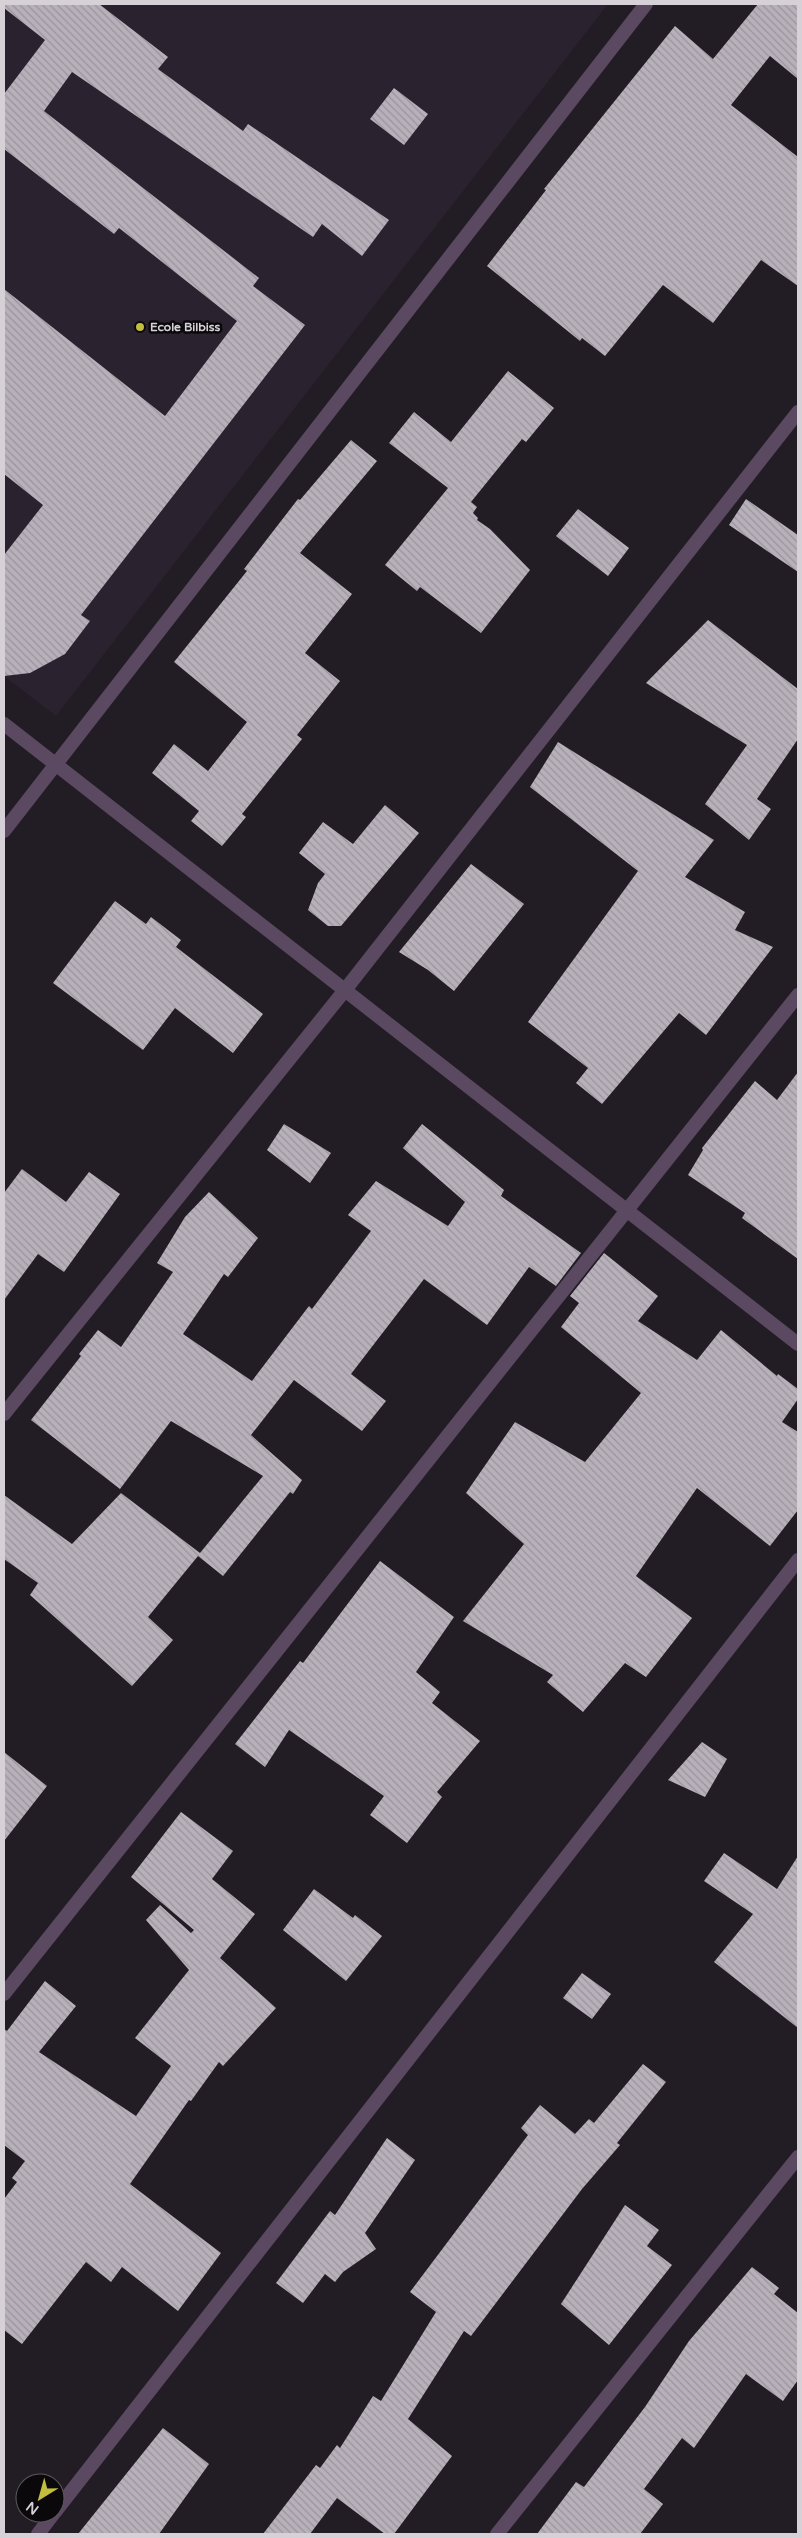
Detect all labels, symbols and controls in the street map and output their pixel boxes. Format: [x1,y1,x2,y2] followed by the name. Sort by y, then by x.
[150,320,221,334] place label: Ecole Bilbiss
[134,321,146,333] marker: Ecole Bilbiss
[15,2473,65,2523] north arrow
[23,2498,42,2518] text: N

